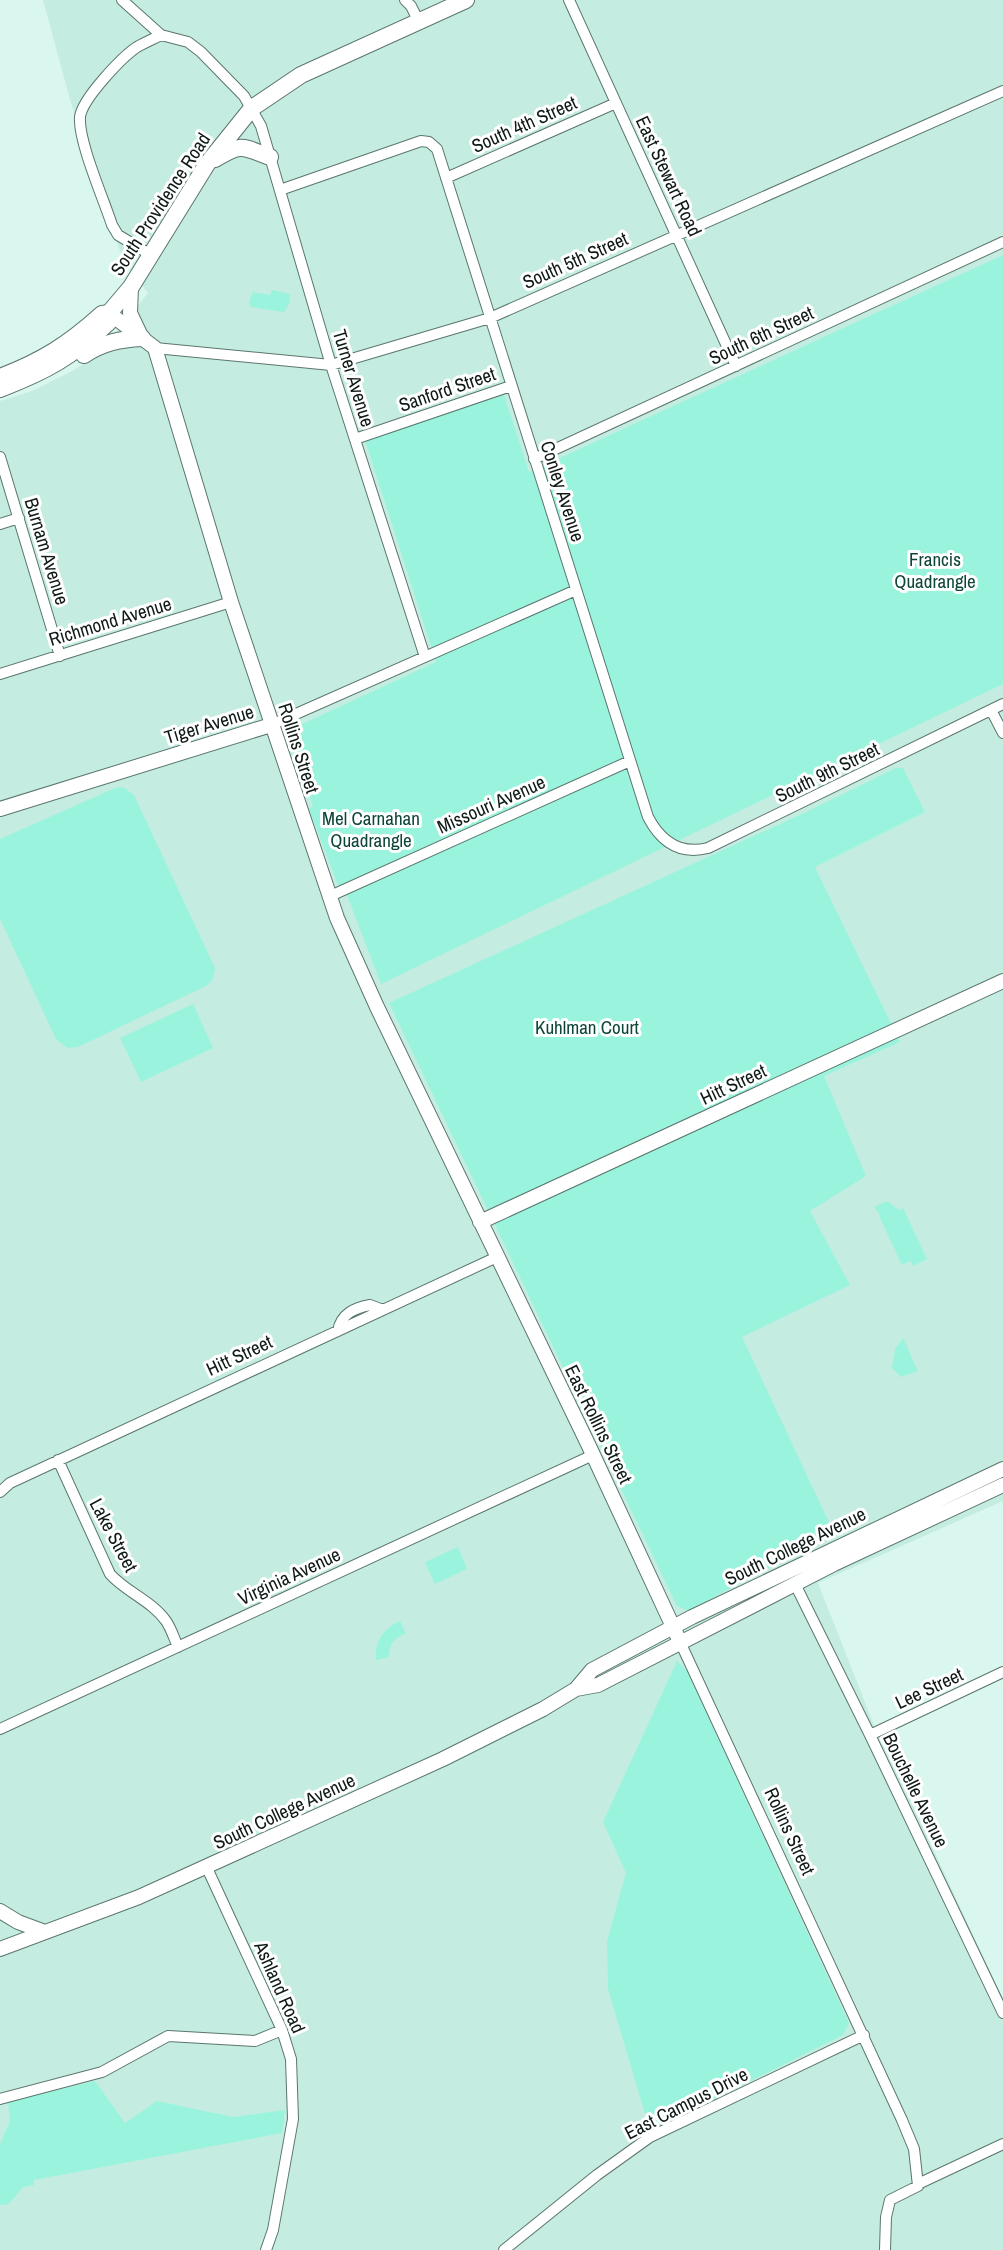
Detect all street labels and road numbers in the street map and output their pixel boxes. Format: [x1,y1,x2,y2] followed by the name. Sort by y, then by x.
[467,89,581,159] street label: South 4th Street
[630,112,708,240] street label: East Stewart Road
[104,128,216,280] street label: South Providence Road
[518,225,632,295] street label: South 5th Street
[704,299,818,371] street label: South 6th Street
[327,326,381,430] street label: Turner Avenue
[395,360,499,418] street label: Sanford Street
[534,437,592,545] street label: Conley Avenue
[18,494,76,608] street label: Burnam Avenue
[45,590,175,652] street label: Richmond Avenue
[161,698,257,750] street label: Tiger Avenue
[272,700,326,797] street label: Rollins Street
[771,735,884,808] street label: South 9th Street
[433,769,549,839] street label: Missouri Avenue
[696,1057,771,1111] street label: Hitt Street
[202,1328,277,1382] street label: Hitt Street
[559,1360,639,1488] street label: East Rollins Street
[84,1494,144,1577] street label: Lake Street
[720,1501,870,1591] street label: South College Avenue
[233,1541,345,1611] street label: Virginia Avenue
[891,1661,968,1715] street label: Lee Street
[877,1728,955,1852] street label: Bouchelle Avenue
[209,1767,359,1855] street label: South College Avenue
[758,1783,822,1879] street label: Rollins Street
[248,1936,312,2037] street label: Ashland Road
[620,2061,752,2145] street label: East Campus Drive

